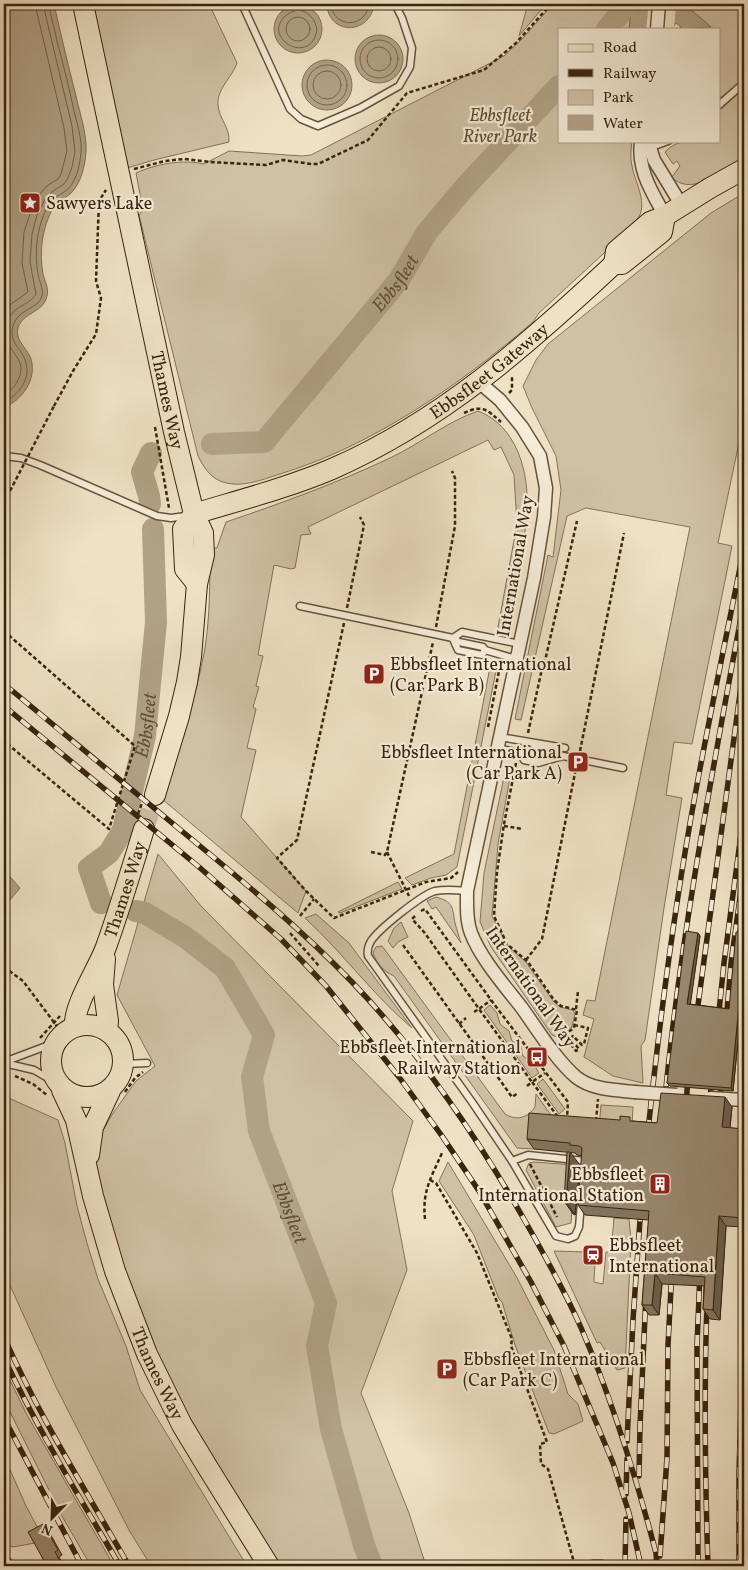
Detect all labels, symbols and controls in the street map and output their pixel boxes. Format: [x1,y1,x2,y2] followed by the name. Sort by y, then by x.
[558,28,720,142] legend
[603,38,637,59] text: Road
[603,64,656,85] text: Railway
[603,88,634,109] text: Park
[463,104,537,150] park label: Ebbsfleet River Park
[603,114,643,135] text: Water
[18,191,42,215] place icon: Sawyers Lake
[46,192,152,217] place label: Sawyers Lake
[367,250,426,318] water label: Ebbsfleet
[425,318,555,426] street label: Ebbsfleet Gateway
[143,349,189,453] street label: Thames Way
[492,493,541,639] street label: International Way
[390,653,571,699] place label: Ebbsfleet International (Car Park B)
[362,662,386,686] parking icon: Ebbsfleet International (Car Park B)
[129,691,164,761] water label: Ebbsfleet
[381,741,562,787] place label: Ebbsfleet International (Car Park A)
[566,750,590,774] parking icon: Ebbsfleet International (Car Park A)
[99,838,154,942] street label: Thames Way
[478,922,581,1054] street label: International Way
[340,1036,521,1082] place label: Ebbsfleet International Railway Station
[525,1045,549,1069] bus stop icon: Ebbsfleet International Railway Station
[478,1163,644,1209] place label: Ebbsfleet International Station
[648,1172,672,1196] building icon: Ebbsfleet International Station
[265,1178,313,1249] water label: Ebbsfleet
[609,1234,714,1280] place label: Ebbsfleet International
[581,1243,605,1267] station icon: Ebbsfleet International
[124,1324,189,1425] street label: Thames Way
[463,1348,644,1394] place label: Ebbsfleet International (Car Park C)
[435,1357,459,1381] parking icon: Ebbsfleet International (Car Park C)
[28,1492,78,1542] north arrow
[39,1518,56,1539] text: N

